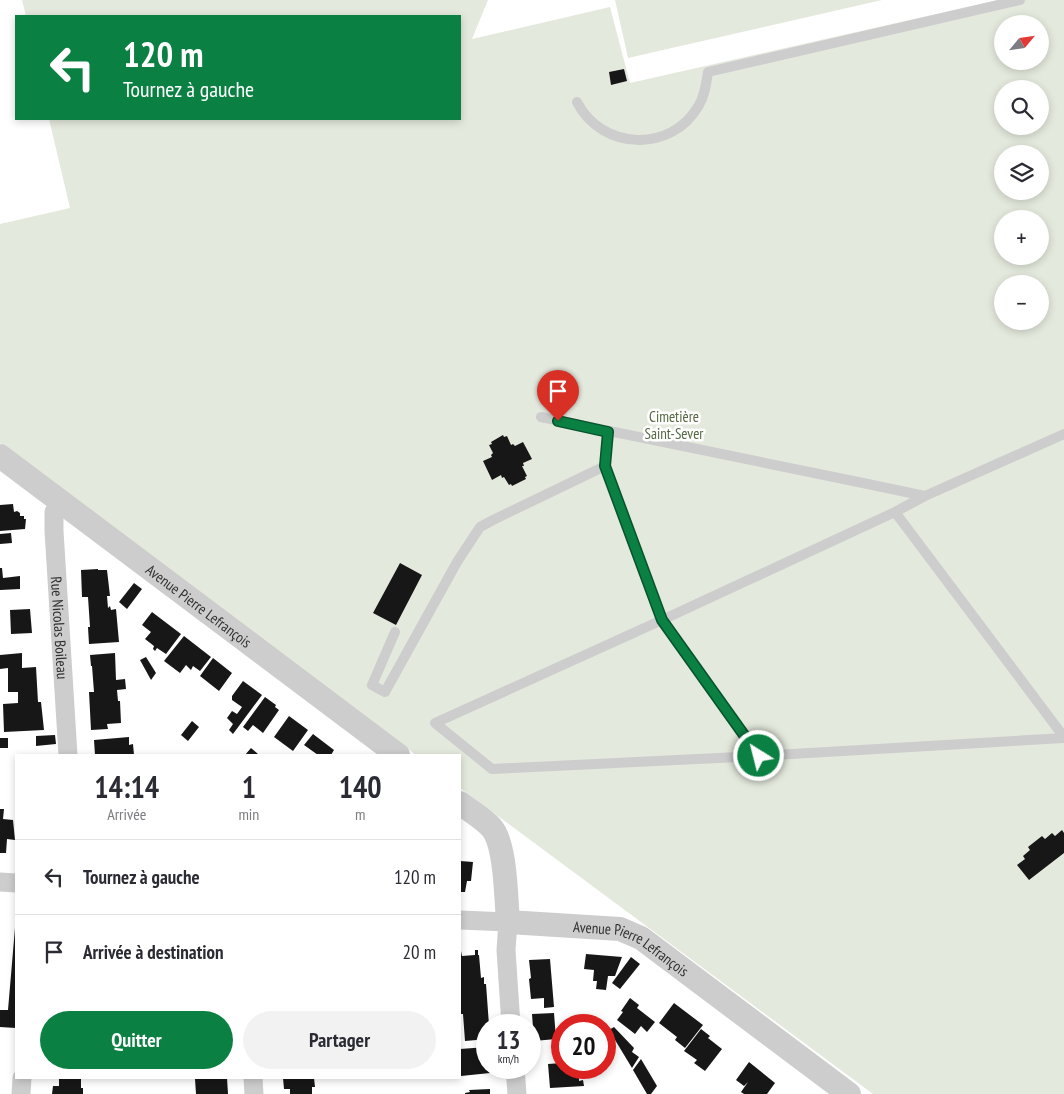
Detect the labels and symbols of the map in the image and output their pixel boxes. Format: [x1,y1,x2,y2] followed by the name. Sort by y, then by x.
[994,15,1049,70] north arrow
[537,370,579,421] pin
[645,407,704,443] park label: Cimetière Saint-Sever
[142,560,256,651] street label: Avenue Pierre Lefrançois
[47,576,73,680] street label: Rue Nicolas Boileau
[732,729,784,781] position arrow
[573,917,693,980] street label: Avenue Pierre Lefrançois
[551,1014,616,1079] speed limit sign: 20

